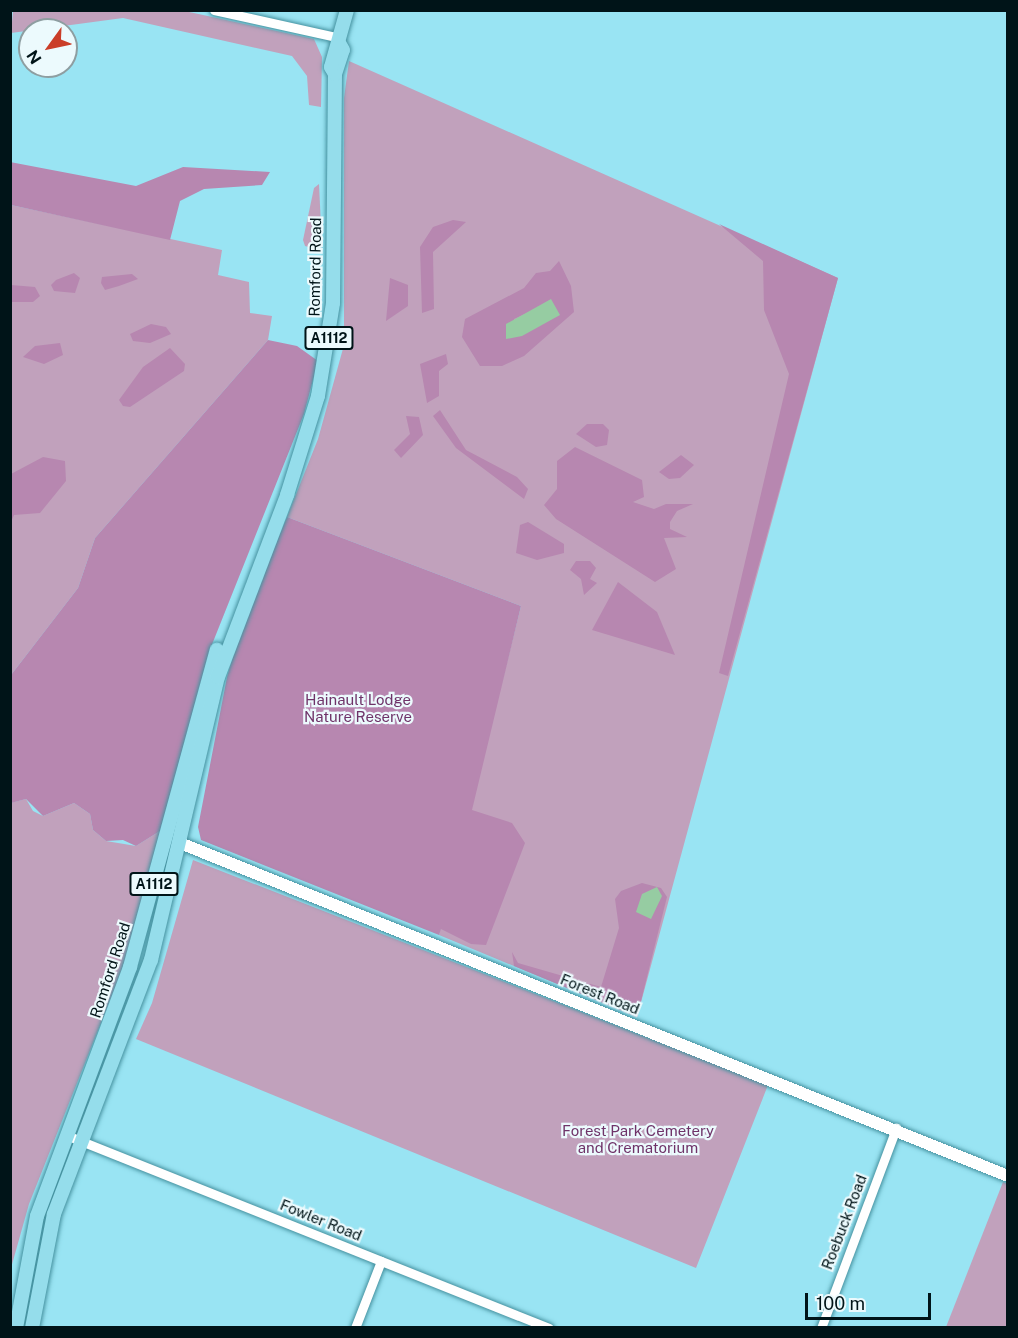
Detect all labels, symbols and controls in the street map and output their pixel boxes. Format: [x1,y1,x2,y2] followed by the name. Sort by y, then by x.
[18,18,78,78] north arrow
[23,47,46,67] text: N
[305,217,325,317] street label: Romford Road
[304,327,354,349] road number: A1112
[304,690,412,725] park label: Hainault Lodge Nature Reserve
[128,873,180,895] road number: A1112
[86,920,134,1020] street label: Romford Road
[558,970,642,1018] street label: Forest Road
[562,1121,714,1156] park label: Forest Park Cemetery and Crematorium
[818,1172,870,1272] street label: Roebuck Road
[278,1195,364,1245] street label: Fowler Road
[808,1281,934,1319] scale bar
[816,1293,865,1314] text: 100 m

